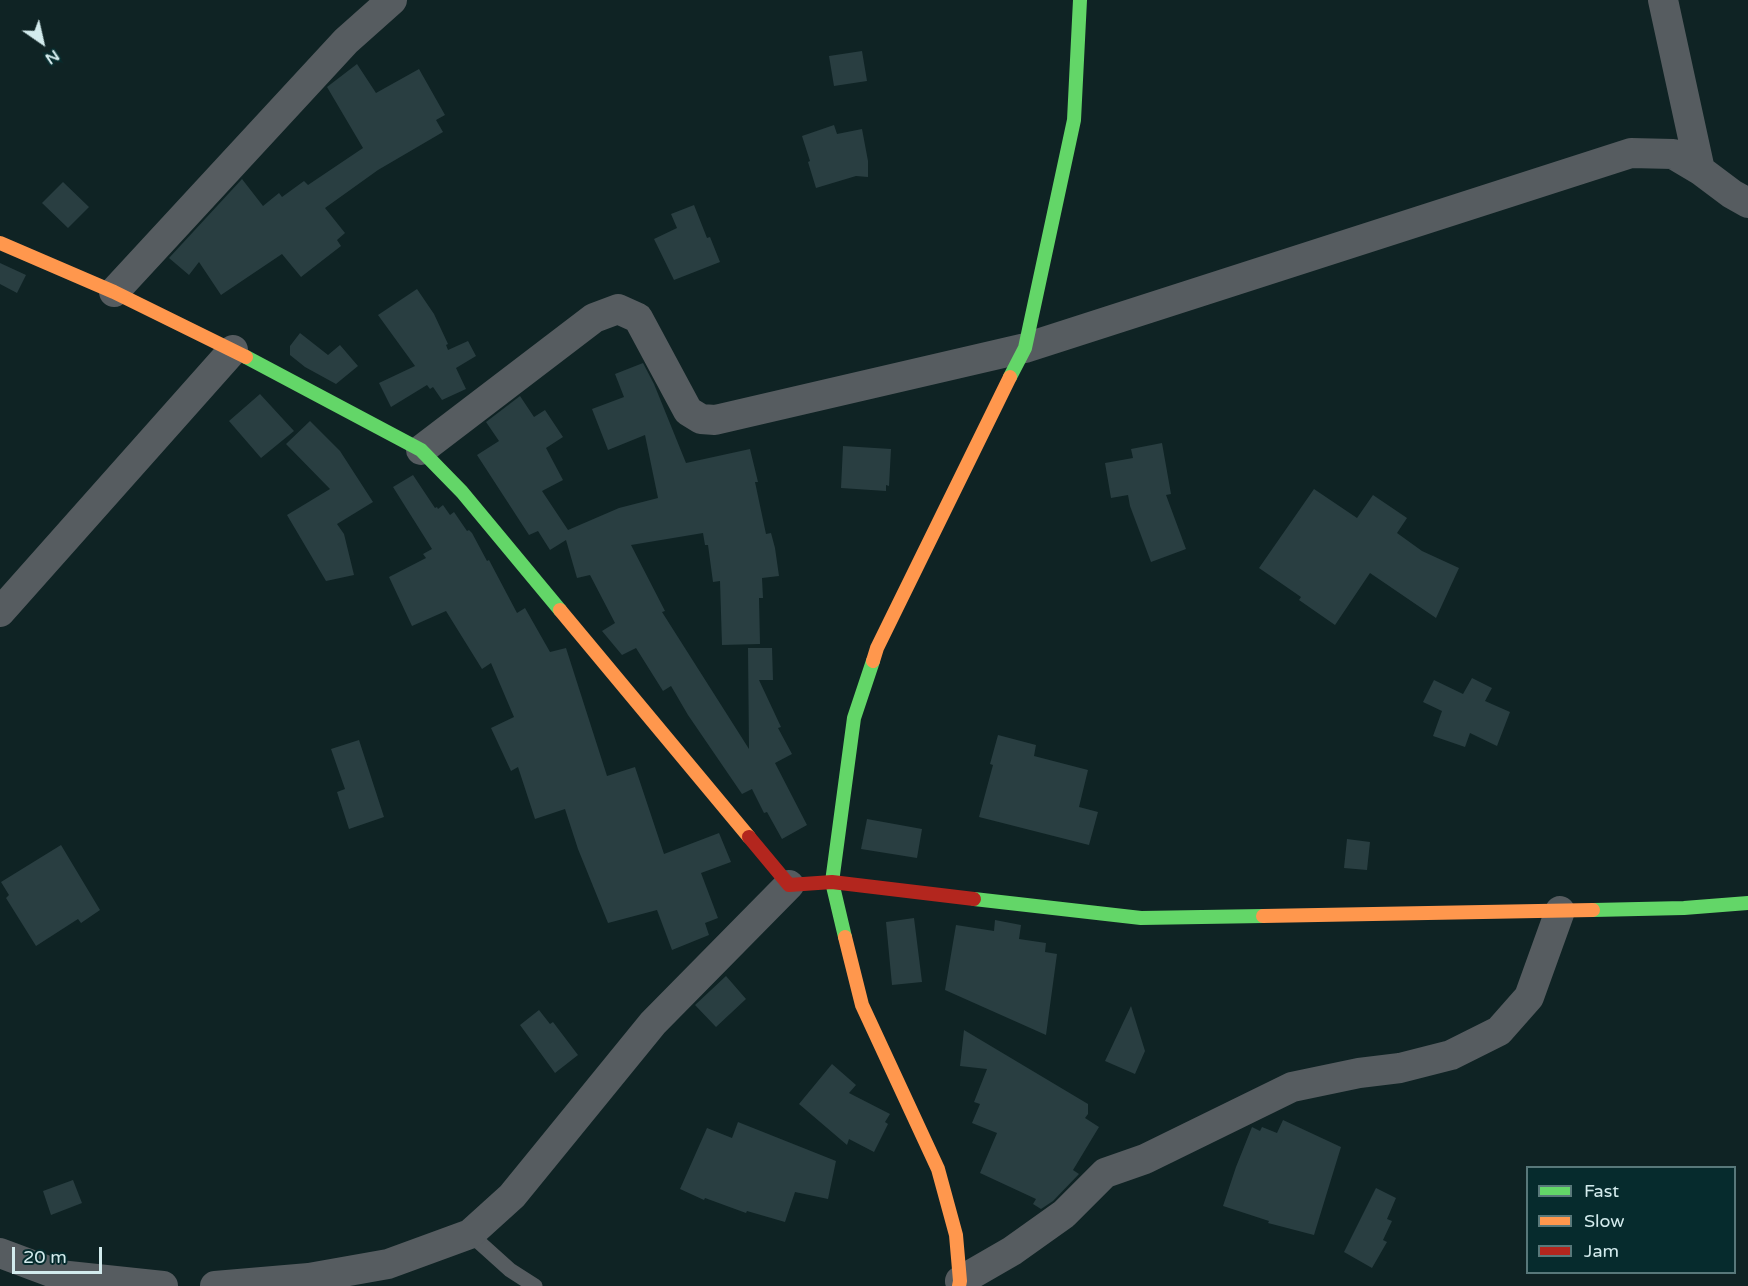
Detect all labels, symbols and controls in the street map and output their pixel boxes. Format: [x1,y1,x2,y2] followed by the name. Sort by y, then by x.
[12,12,72,72] north arrow
[41,45,63,69] text: N
[1526,1166,1736,1274] legend
[1584,1180,1619,1202] text: Fast
[1584,1210,1625,1232] text: Slow
[15,1235,105,1273] scale bar
[1584,1240,1619,1262] text: Jam
[23,1246,67,1268] text: 20 m

